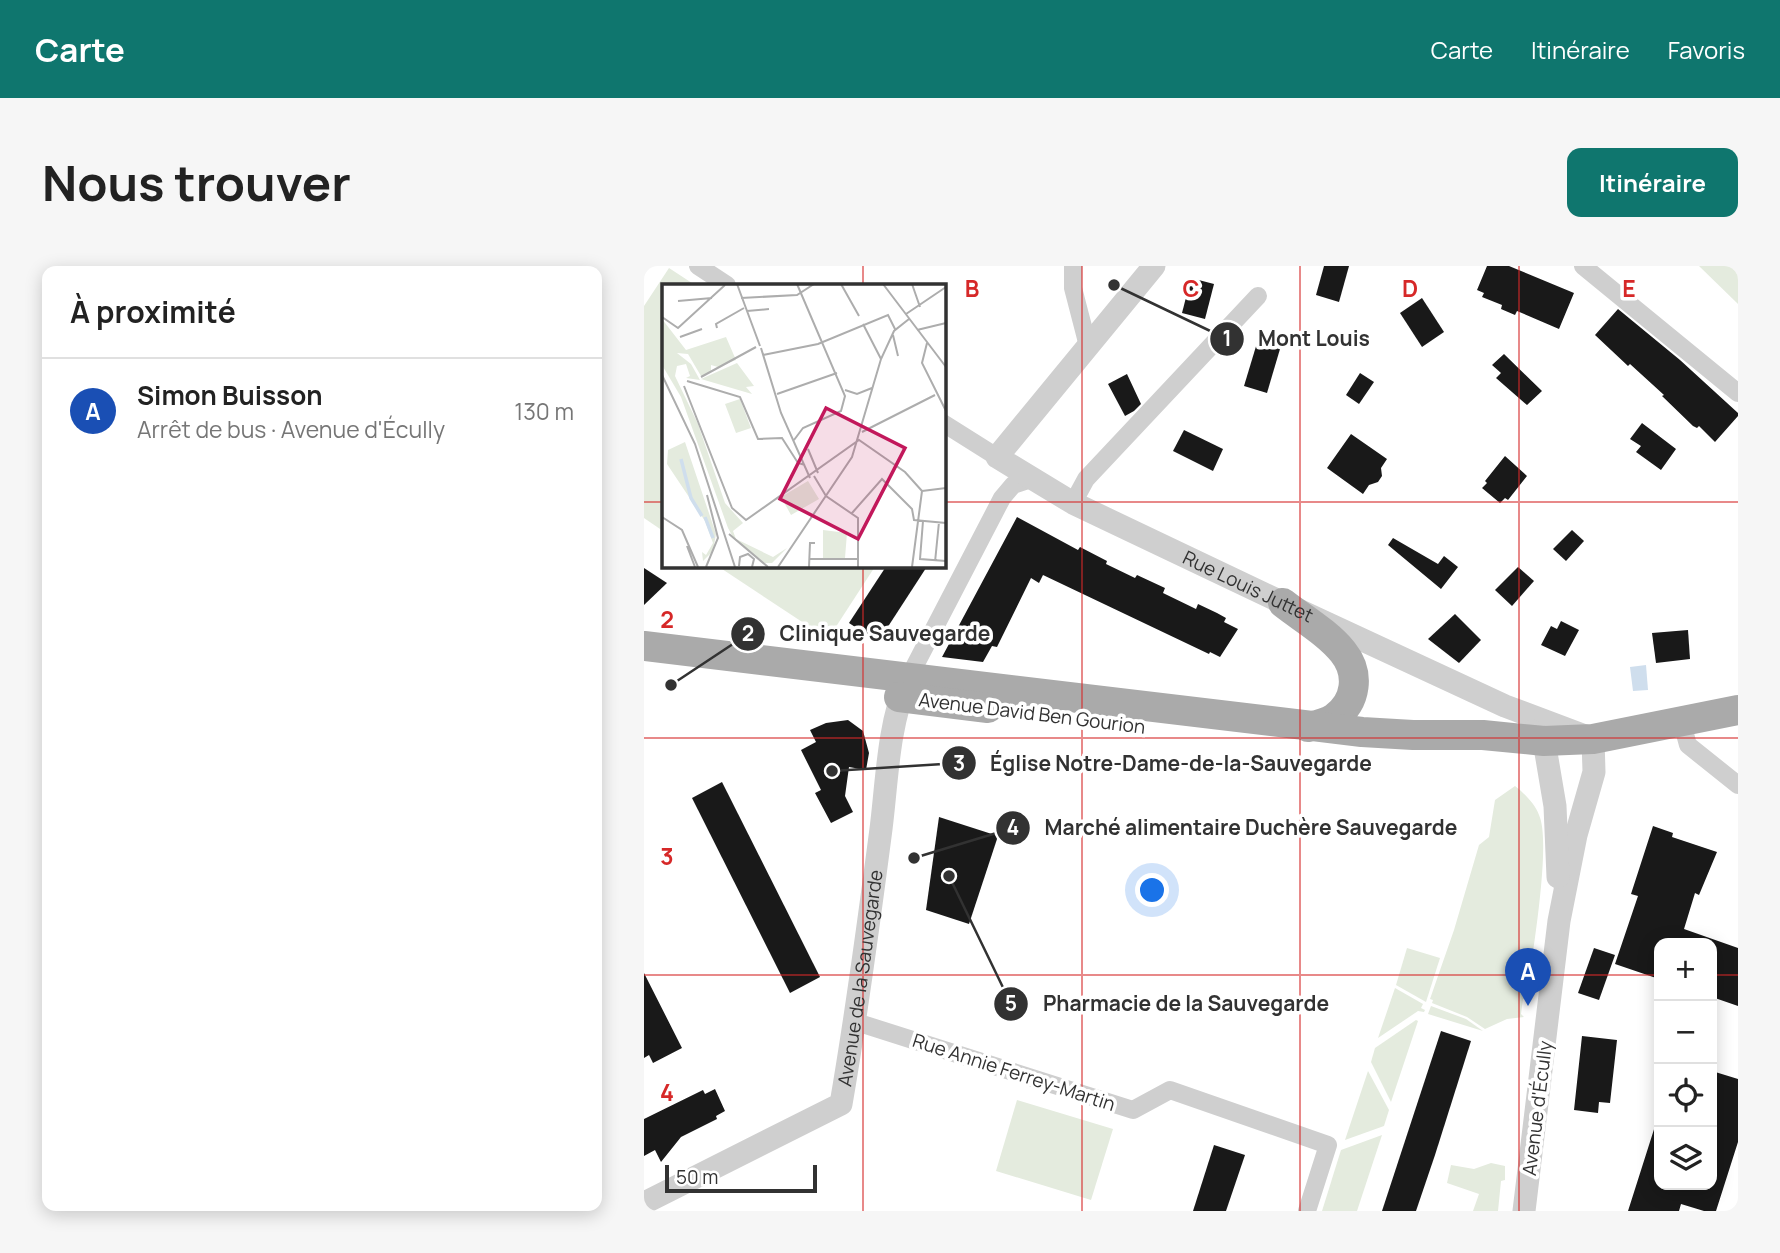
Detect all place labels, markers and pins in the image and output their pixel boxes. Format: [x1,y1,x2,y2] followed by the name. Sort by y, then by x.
[1209,318,1384,360] callout: Mont Louis
[731,613,1005,655] callout: Clinique Sauvegarde
[941,742,1386,784] callout: Église Notre-Dame-de-la-Sauvegarde
[996,807,1472,849] callout: Marché alimentaire Duchère Sauvegarde
[1505,948,1551,1006] pin: A
[994,983,1343,1025] callout: Pharmacie de la Sauvegarde

